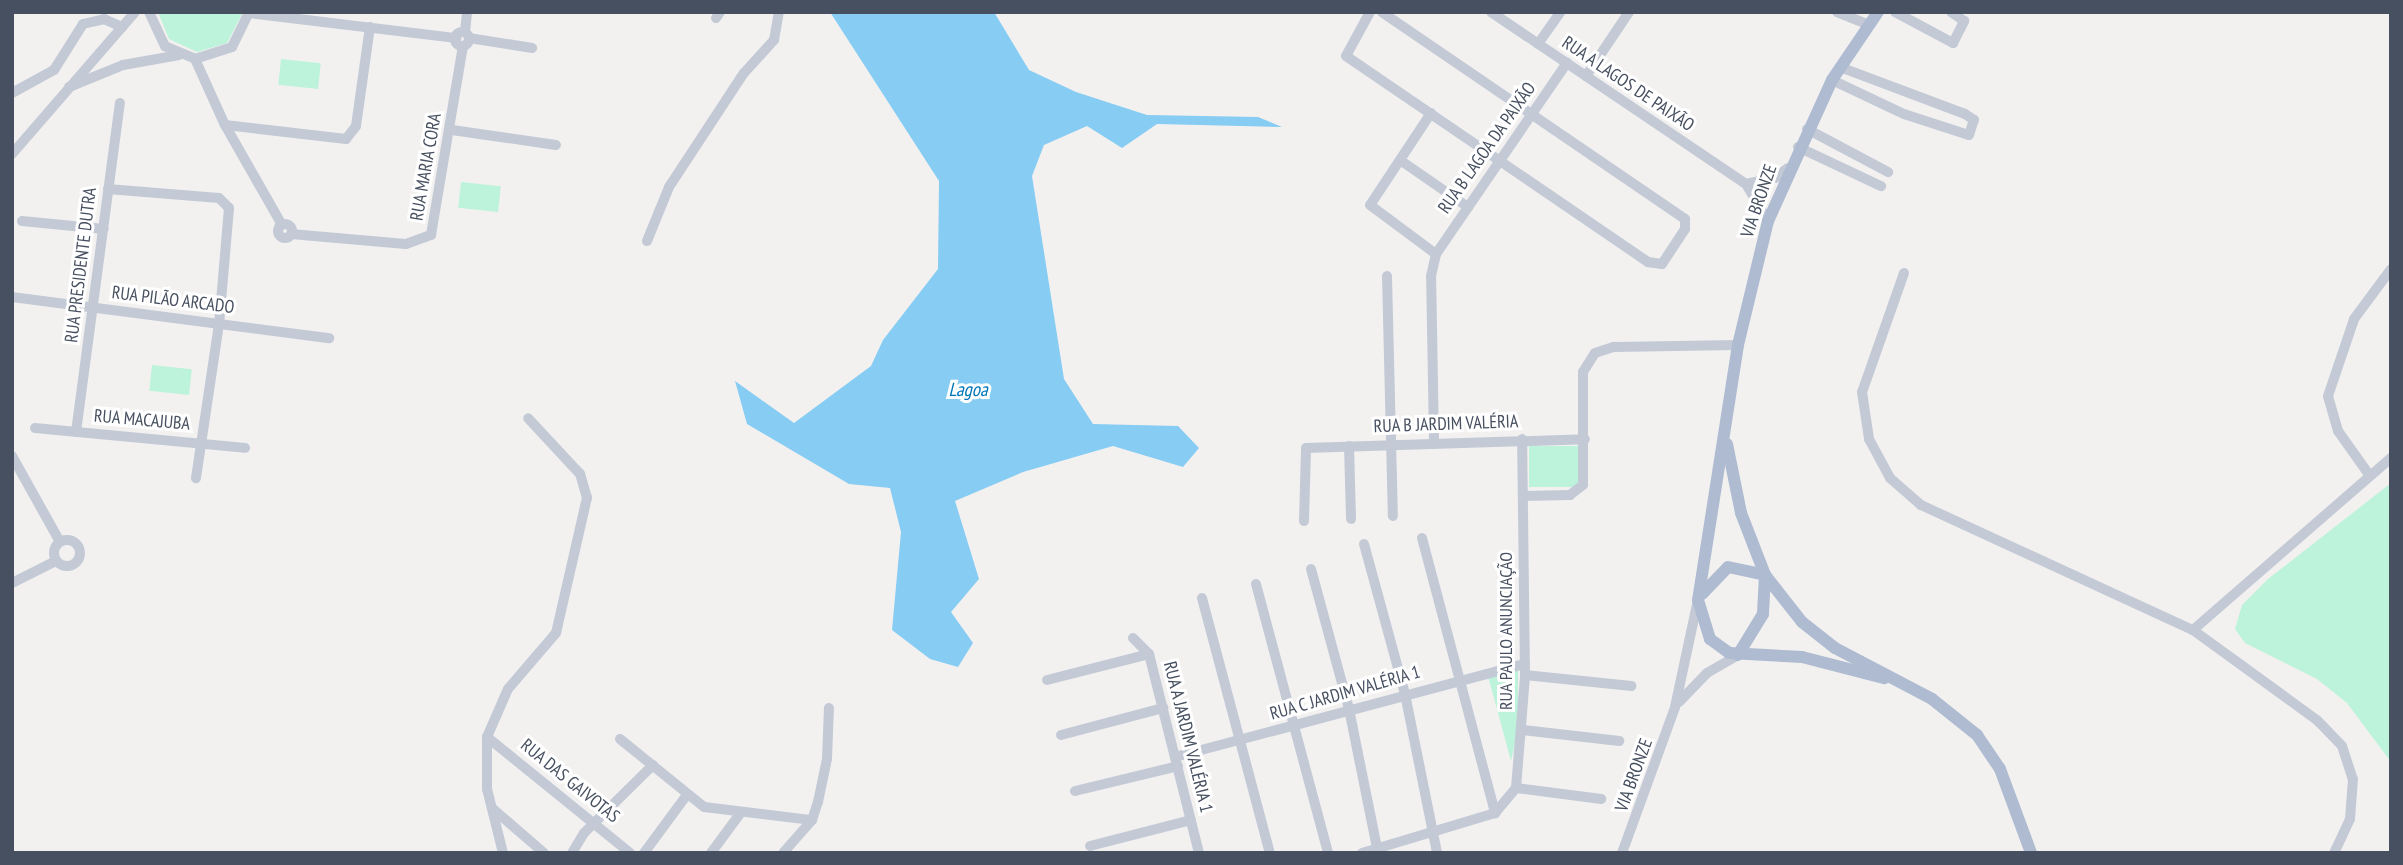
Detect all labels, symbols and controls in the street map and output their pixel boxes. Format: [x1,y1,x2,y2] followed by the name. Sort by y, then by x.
[1557,31,1699,137] street label: RUA A LAGOS DE PAIXÃO
[1433,78,1541,218] street label: RUA B LAGOA DA PAIXÃO
[406,111,446,223] street label: RUA MARIA CORA
[1736,161,1782,241] street label: VIA BRONZE
[61,186,101,344] street label: RUA PRESIDENTE DUTRA
[110,282,236,318] street label: RUA PILÃO ARCADO
[948,379,988,401] water label: Lagoa
[93,405,191,435] street label: RUA MACAJUBA
[1373,411,1519,437] street label: RUA B JARDIM VALÉRIA
[1495,551,1517,711] street label: RUA PAULO ANUNCIAÇÃO
[1158,658,1218,816] street label: RUA A JARDIM VALÉRIA 1
[1266,661,1424,725] street label: RUA C JARDIM VALÉRIA 1
[516,734,624,828] street label: RUA DAS GAIVOTAS
[1611,735,1657,815] street label: VIA BRONZE

